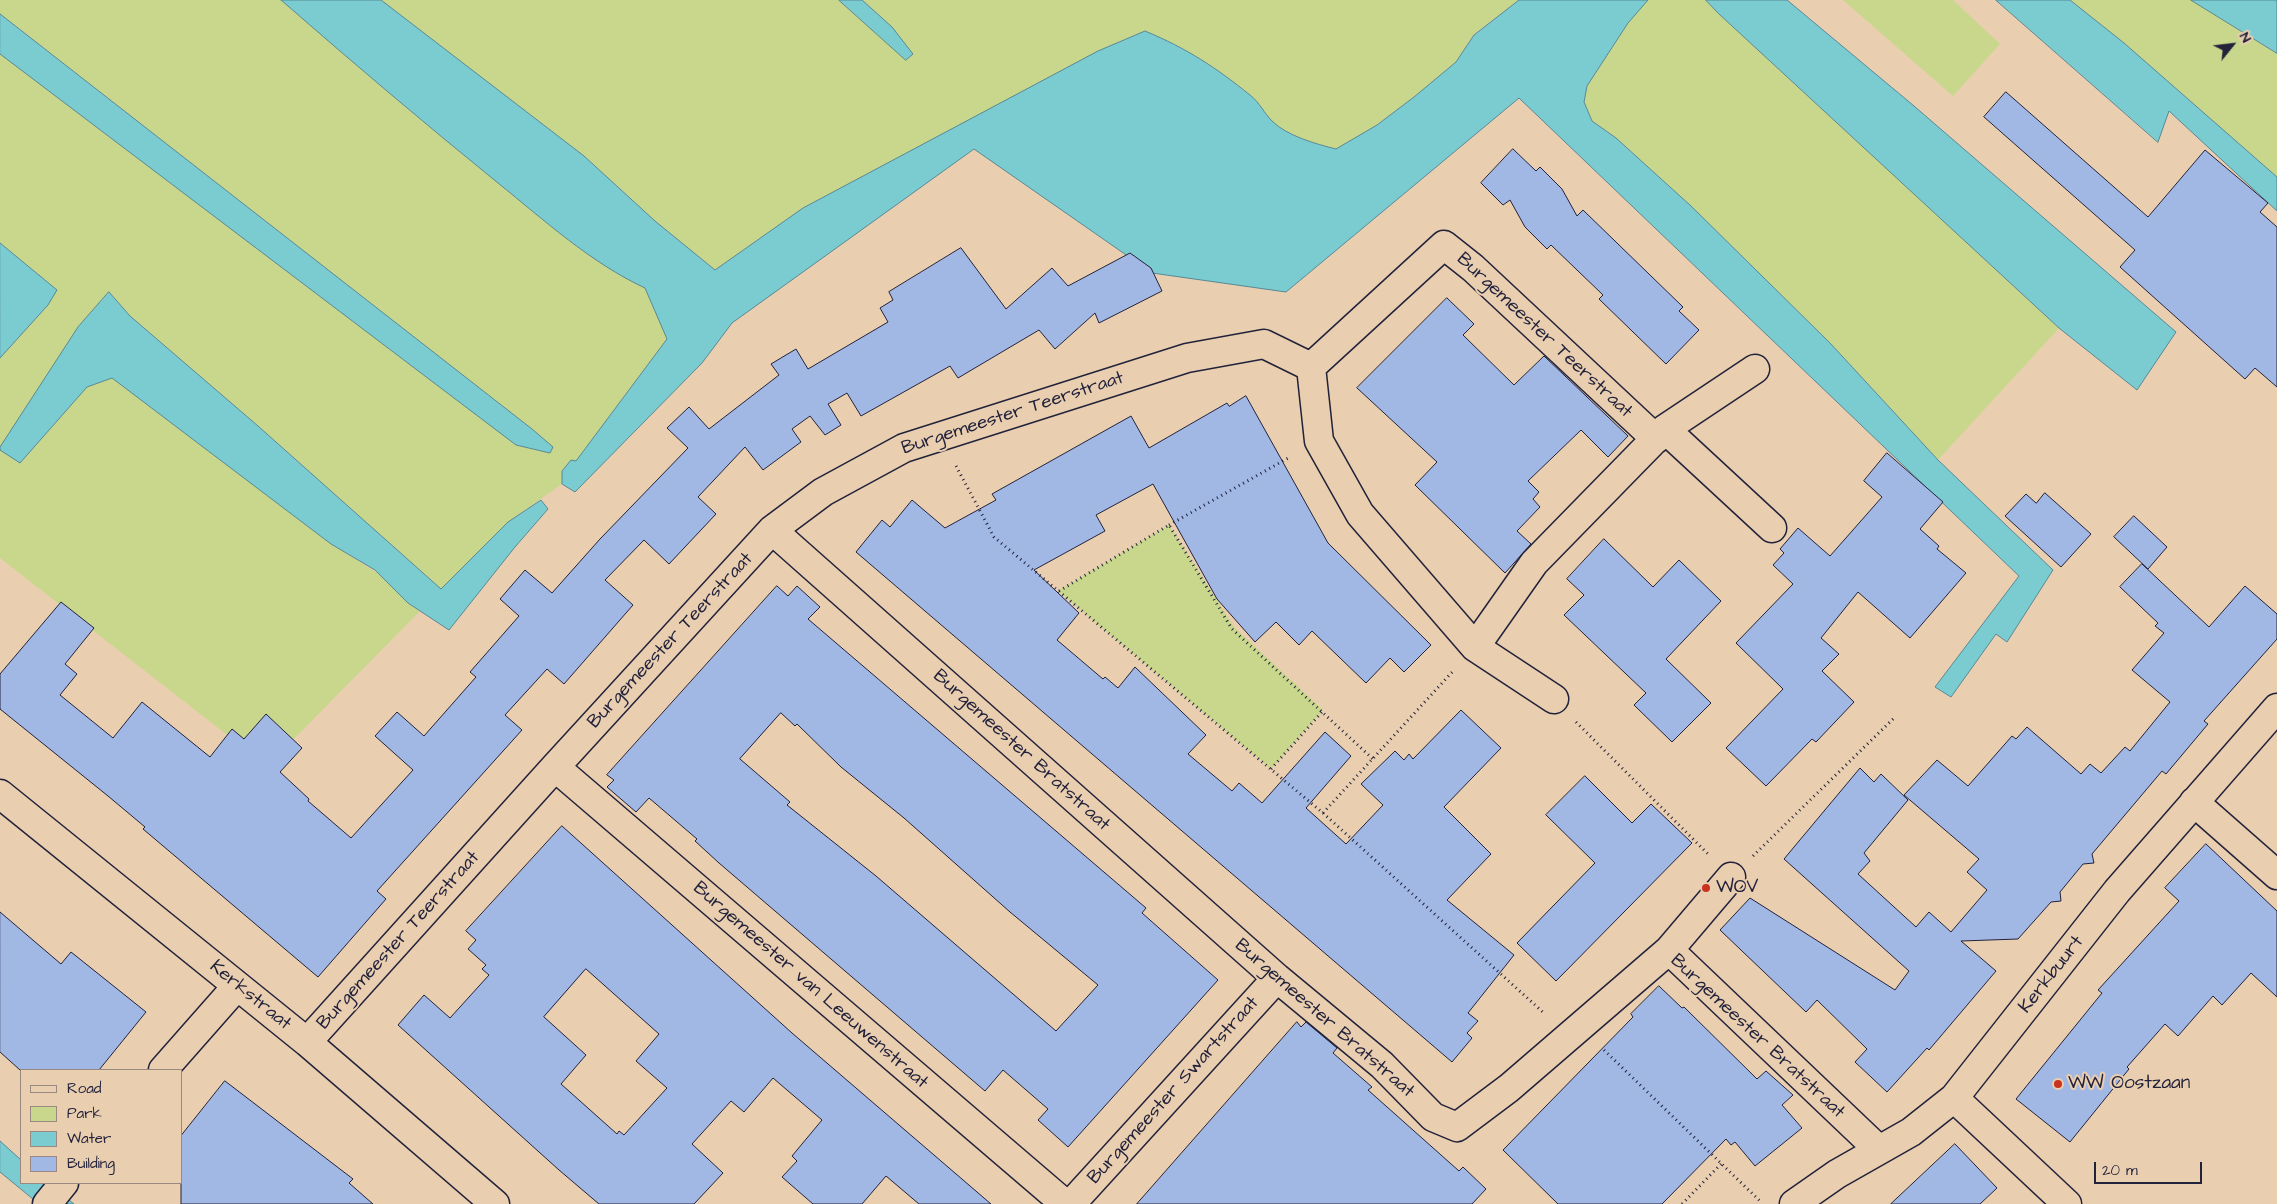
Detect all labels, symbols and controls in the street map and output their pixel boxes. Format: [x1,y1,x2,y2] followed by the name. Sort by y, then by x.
[2207,20,2257,70] north arrow
[2234,29,2256,46] text: N
[1451,248,1637,424] street label: Burgemeester Teerstraat
[899,367,1127,461] street label: Burgemeester Teerstraat
[583,548,759,734] street label: Burgemeester Teerstraat
[928,665,1114,837] street label: Burgemeester Bratstraat
[313,847,485,1035] street label: Burgemeester Teerstraat
[1716,877,1759,899] place label: WOV
[688,878,932,1094] street label: Burgemeester van Leeuwenstraat
[1700,882,1712,894] marker: WOV
[2015,932,2089,1018] street label: Kerkbuurt
[1229,935,1419,1103] street label: Burgemeester Bratstraat
[1665,950,1849,1124] street label: Burgemeester Bratstraat
[204,956,296,1036] street label: Kerkstraat
[1084,992,1264,1190] street label: Burgemeester Swartstraat
[20,1069,182,1184] legend
[2068,1073,2190,1095] place label: WW Oostzaan
[67,1078,101,1099] text: Road
[2052,1078,2064,1090] marker: WW Oostzaan
[67,1103,102,1124] text: Park
[67,1128,111,1149] text: Water
[2097,1152,2204,1184] scale bar
[67,1153,115,1174] text: Building
[2102,1160,2138,1181] text: 20 m

